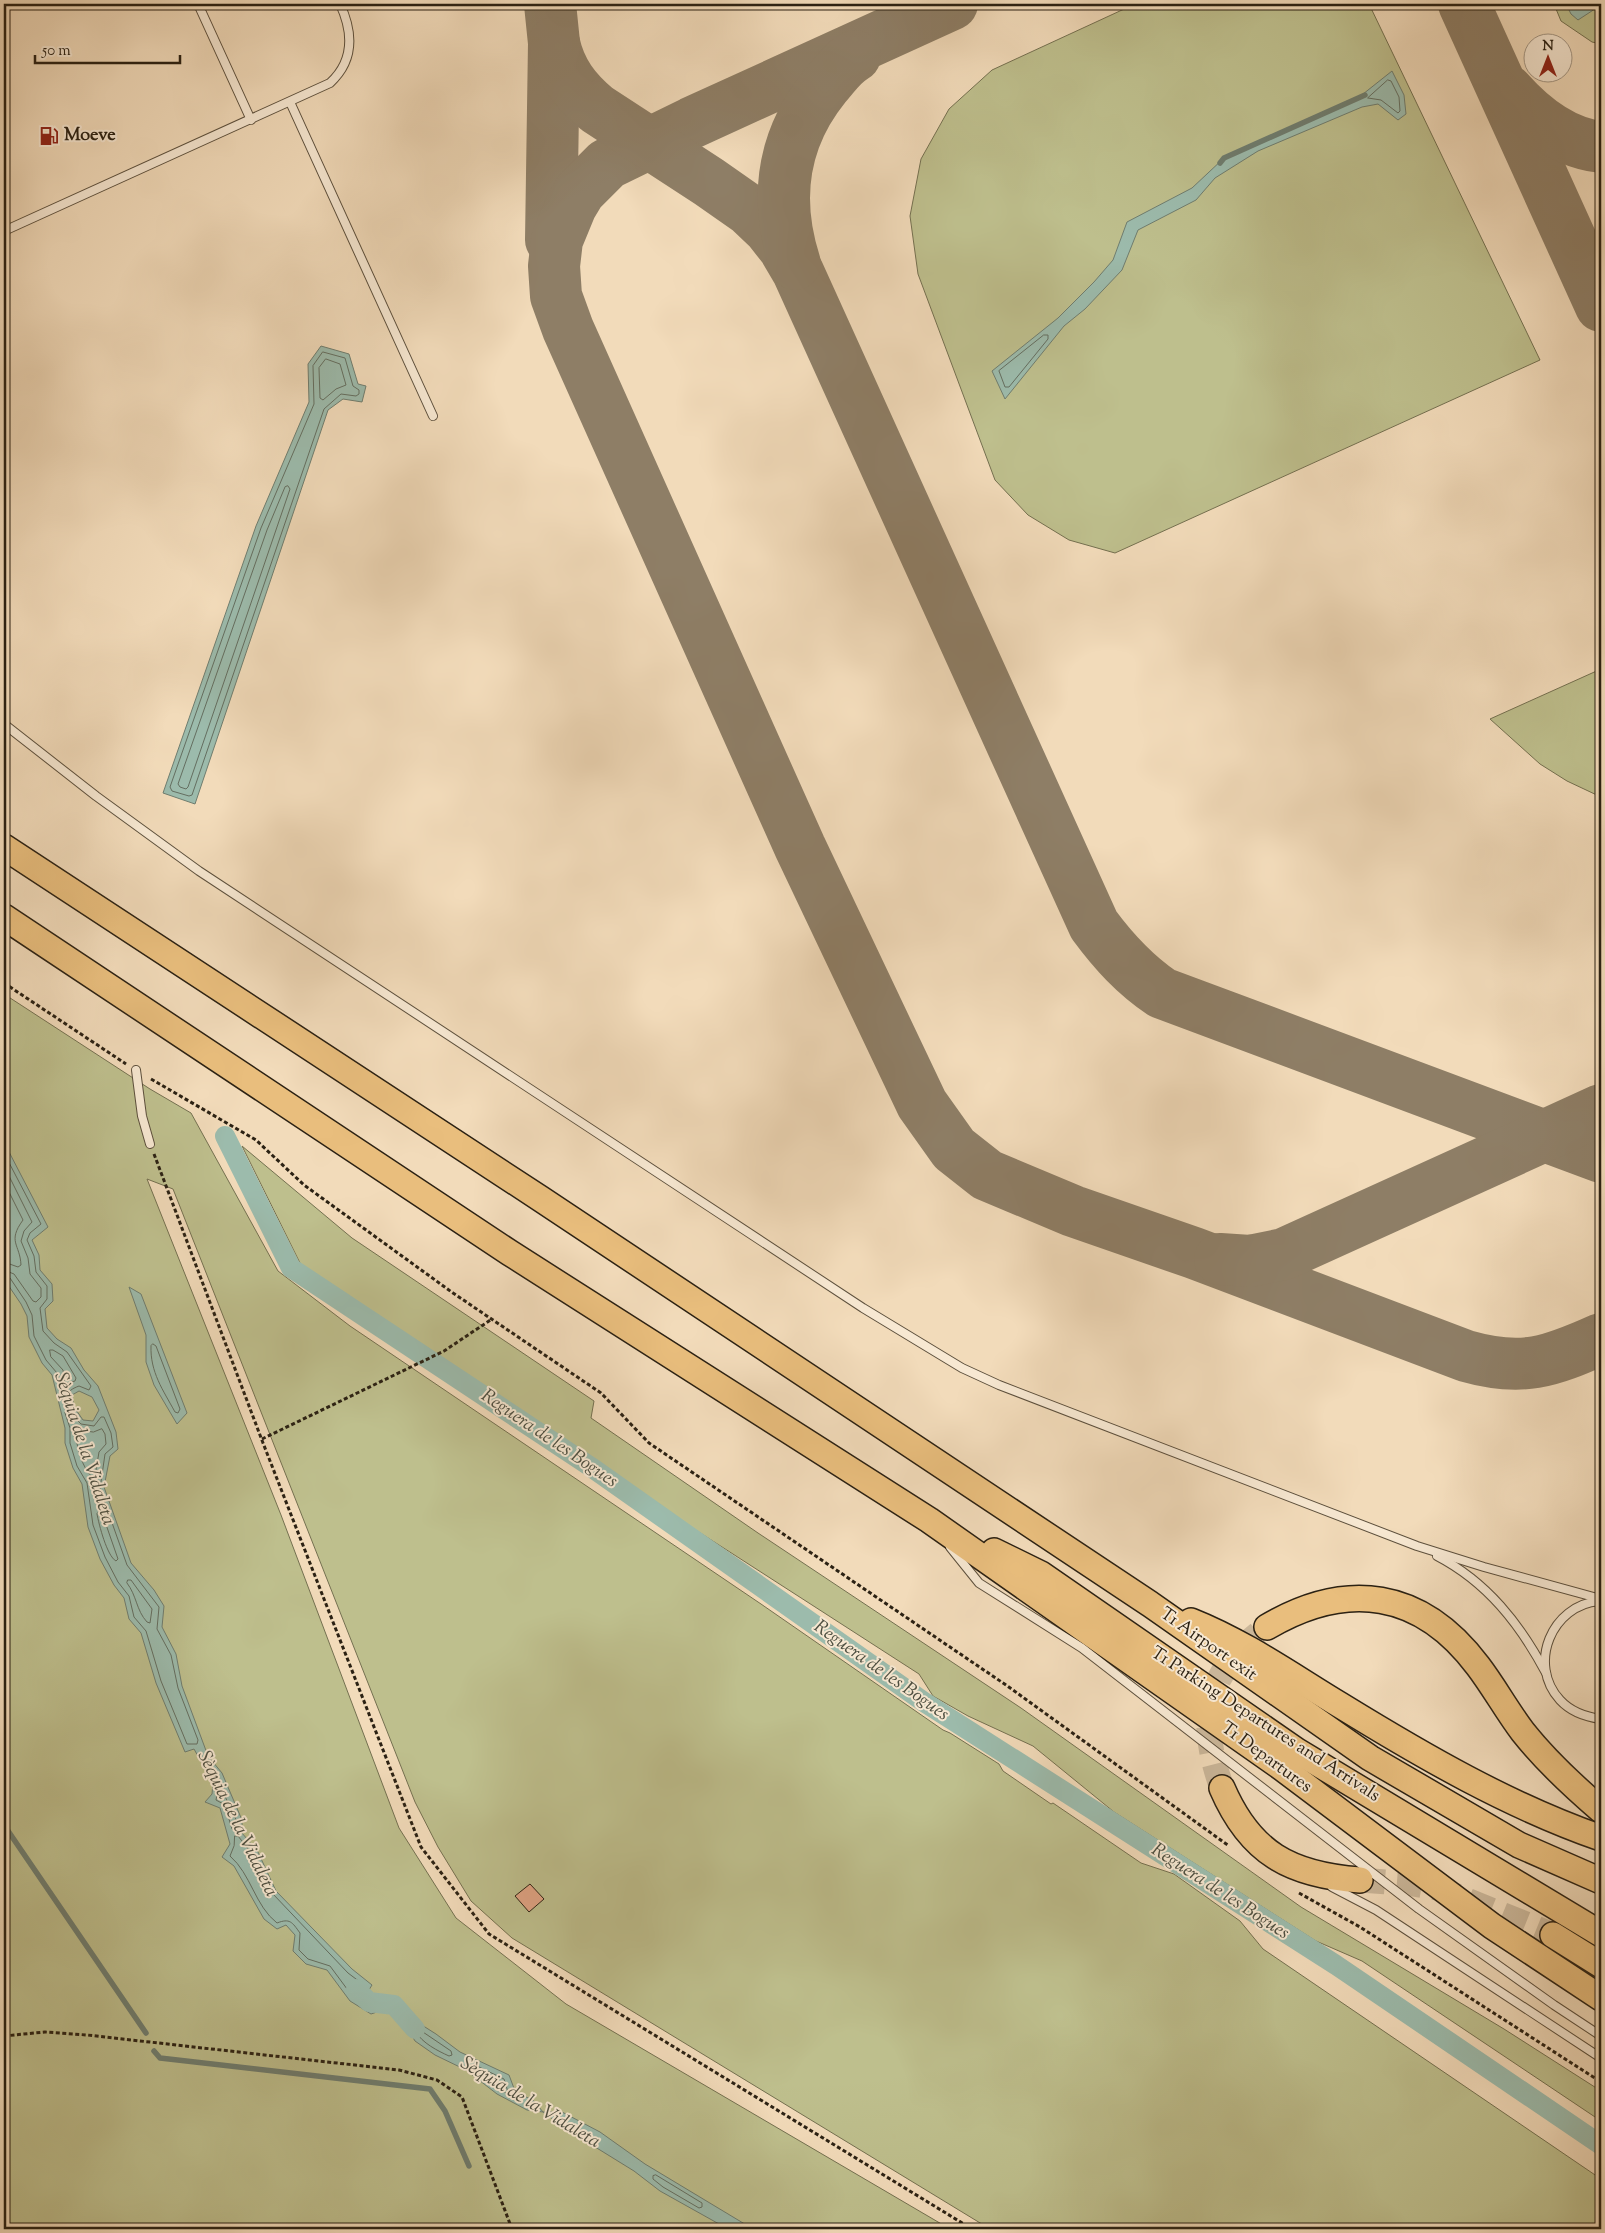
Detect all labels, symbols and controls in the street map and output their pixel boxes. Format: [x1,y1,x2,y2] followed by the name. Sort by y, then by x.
[35,32,180,64] scale bar
[1522,32,1572,82] north arrow
[1542,37,1554,57] text: N
[41,41,71,62] text: 50 m
[64,123,116,149] place label: Moeve
[38,125,60,147] fuel station icon: Moeve
[47,1369,122,1529] water label: Sèquia de la Vidaleta
[475,1383,623,1495] water label: Reguera de les Bogues
[1154,1602,1262,1688] street label: T1 Airport exit
[808,1614,954,1728] water label: Reguera de les Bogues
[1145,1641,1385,1809] street label: T1 Parking Departures and Arrivals
[1215,1716,1317,1800] street label: T1 Departures
[190,1746,284,1902] water label: Sèquia de la Vidaleta
[1146,1837,1294,1947] water label: Reguera de les Bogues
[455,2050,605,2156] water label: Sèquia de la Vidaleta

